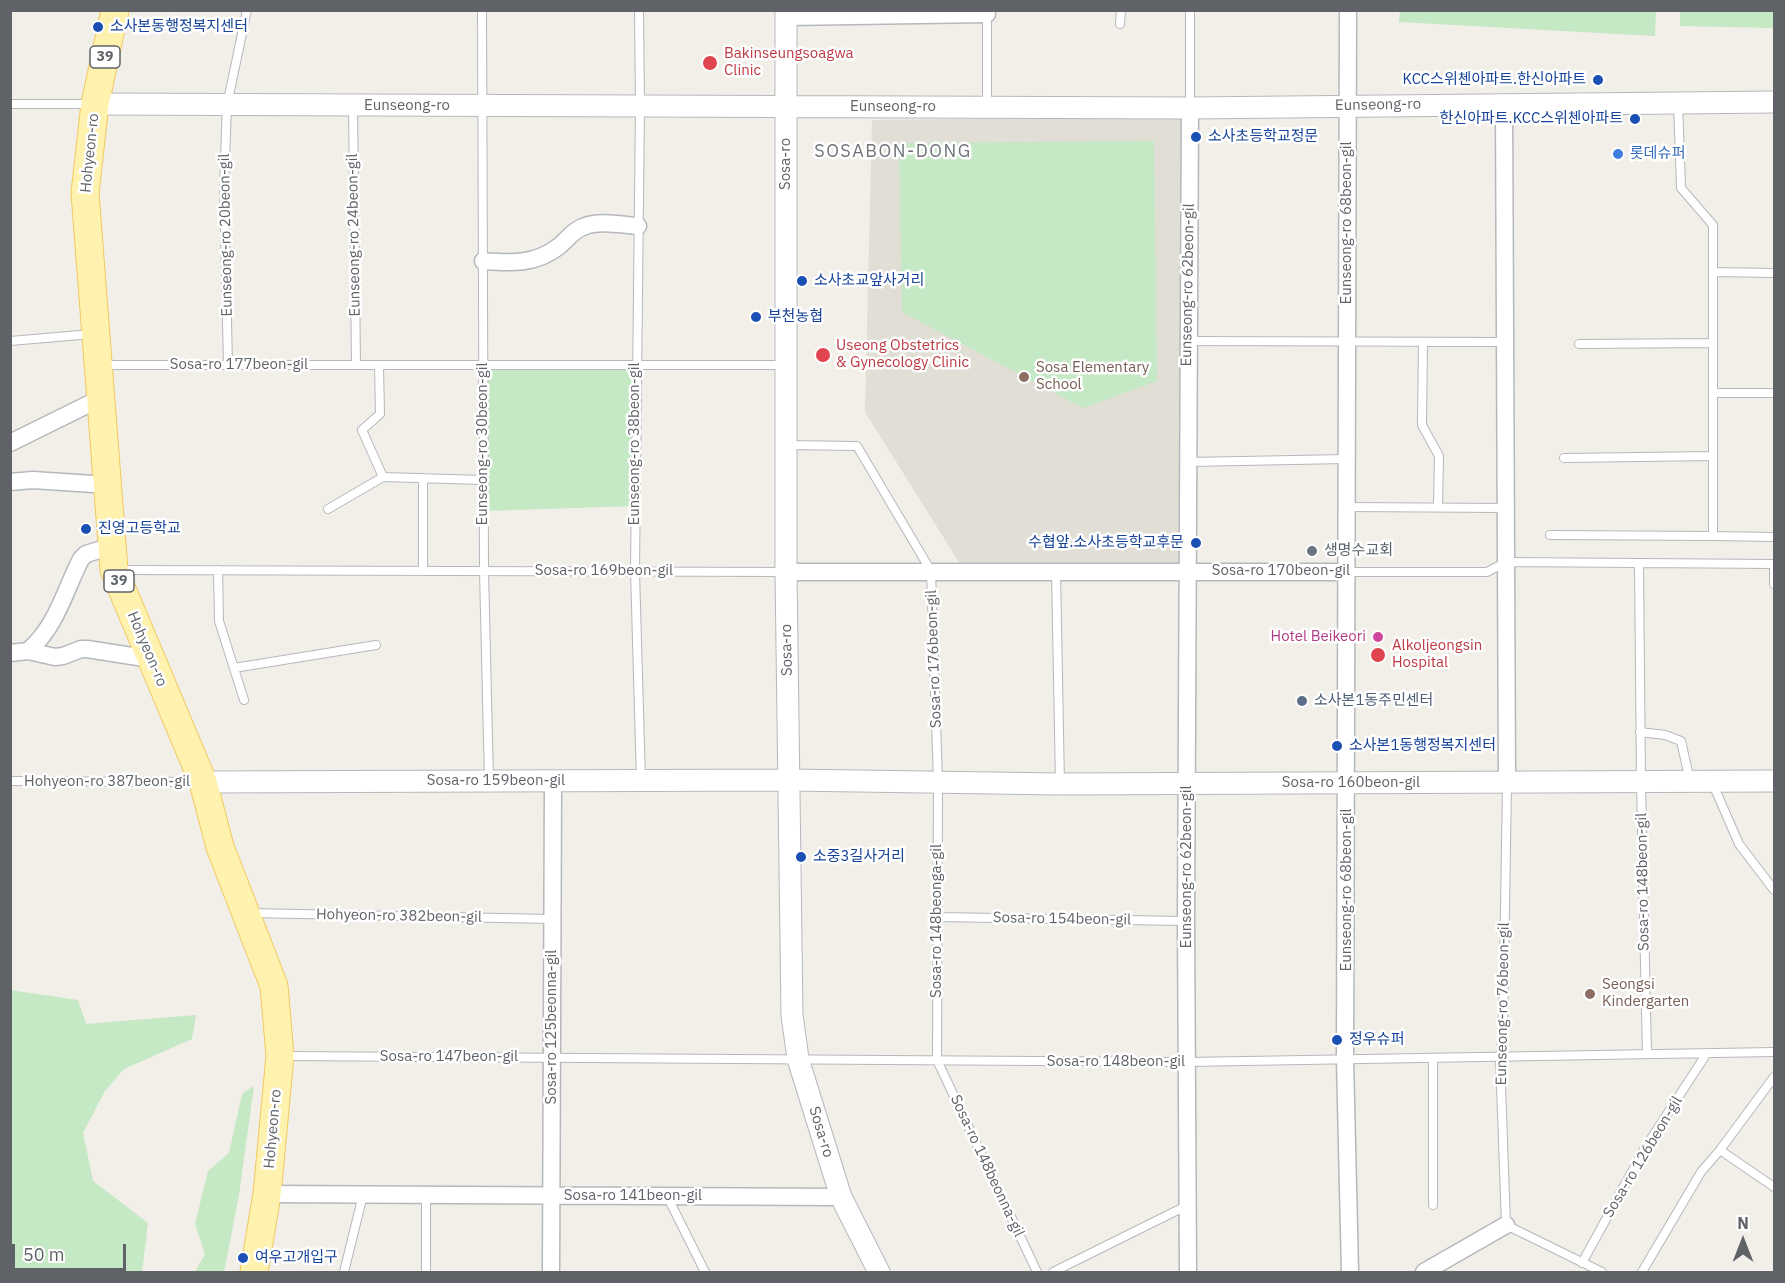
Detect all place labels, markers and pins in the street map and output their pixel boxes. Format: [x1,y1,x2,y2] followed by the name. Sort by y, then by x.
[110,18,248,36] place label: 소사본동행정복지센터
[91,20,105,34] marker: 소사본동행정복지센터
[724,45,854,80] place label: Bakinseungsoagwa Clinic
[701,54,719,72] marker: Bakinseungsoagwa Clinic
[1403,71,1586,89] place label: KCC스위첸아파트.한신아파트
[1591,73,1605,87] marker: KCC스위첸아파트.한신아파트
[1440,110,1623,128] place label: 한신아파트.KCC스위첸아파트
[1628,112,1642,126] marker: 한신아파트.KCC스위첸아파트
[1208,128,1318,146] place label: 소사초등학교정문
[1189,130,1203,144] marker: 소사초등학교정문
[1630,145,1685,163] place label: 롯데슈퍼
[1611,147,1625,161] marker: 롯데슈퍼
[814,272,924,290] place label: 소사초교앞사거리
[795,274,809,288] marker: 소사초교앞사거리
[768,308,823,326] place label: 부천농협
[749,310,763,324] marker: 부천농협
[836,337,969,372] place label: Useong Obstetrics & Gynecology Clinic
[814,346,832,364] marker: Useong Obstetrics & Gynecology Clinic
[1036,359,1149,394] place label: Sosa Elementary School
[1017,370,1031,384] marker: Sosa Elementary School
[98,520,181,538] place label: 진영고등학교
[79,522,93,536] marker: 진영고등학교
[1028,534,1184,552] place label: 수협앞.소사초등학교후문
[1189,536,1203,550] marker: 수협앞.소사초등학교후문
[1324,542,1393,560] place label: 생명수교회
[1305,544,1319,558] marker: 생명수교회
[1271,628,1366,646] place label: Hotel Beikeori
[1371,630,1385,644] marker: Hotel Beikeori
[1392,637,1482,672] place label: Alkoljeongsin Hospital
[1369,646,1387,664] marker: Alkoljeongsin Hospital
[1314,692,1433,710] place label: 소사본1동주민센터
[1295,694,1309,708] marker: 소사본1동주민센터
[1349,737,1496,755] place label: 소사본1동행정복지센터
[1330,739,1344,753] marker: 소사본1동행정복지센터
[813,848,905,866] place label: 소중3길사거리
[794,850,808,864] marker: 소중3길사거리
[1602,976,1689,1011] place label: Seongsi Kindergarten
[1583,987,1597,1001] marker: Seongsi Kindergarten
[1349,1031,1404,1049] place label: 정우슈퍼
[1330,1033,1344,1047] marker: 정우슈퍼
[255,1249,338,1267] place label: 여우고개입구
[236,1251,250,1265] marker: 여우고개입구

